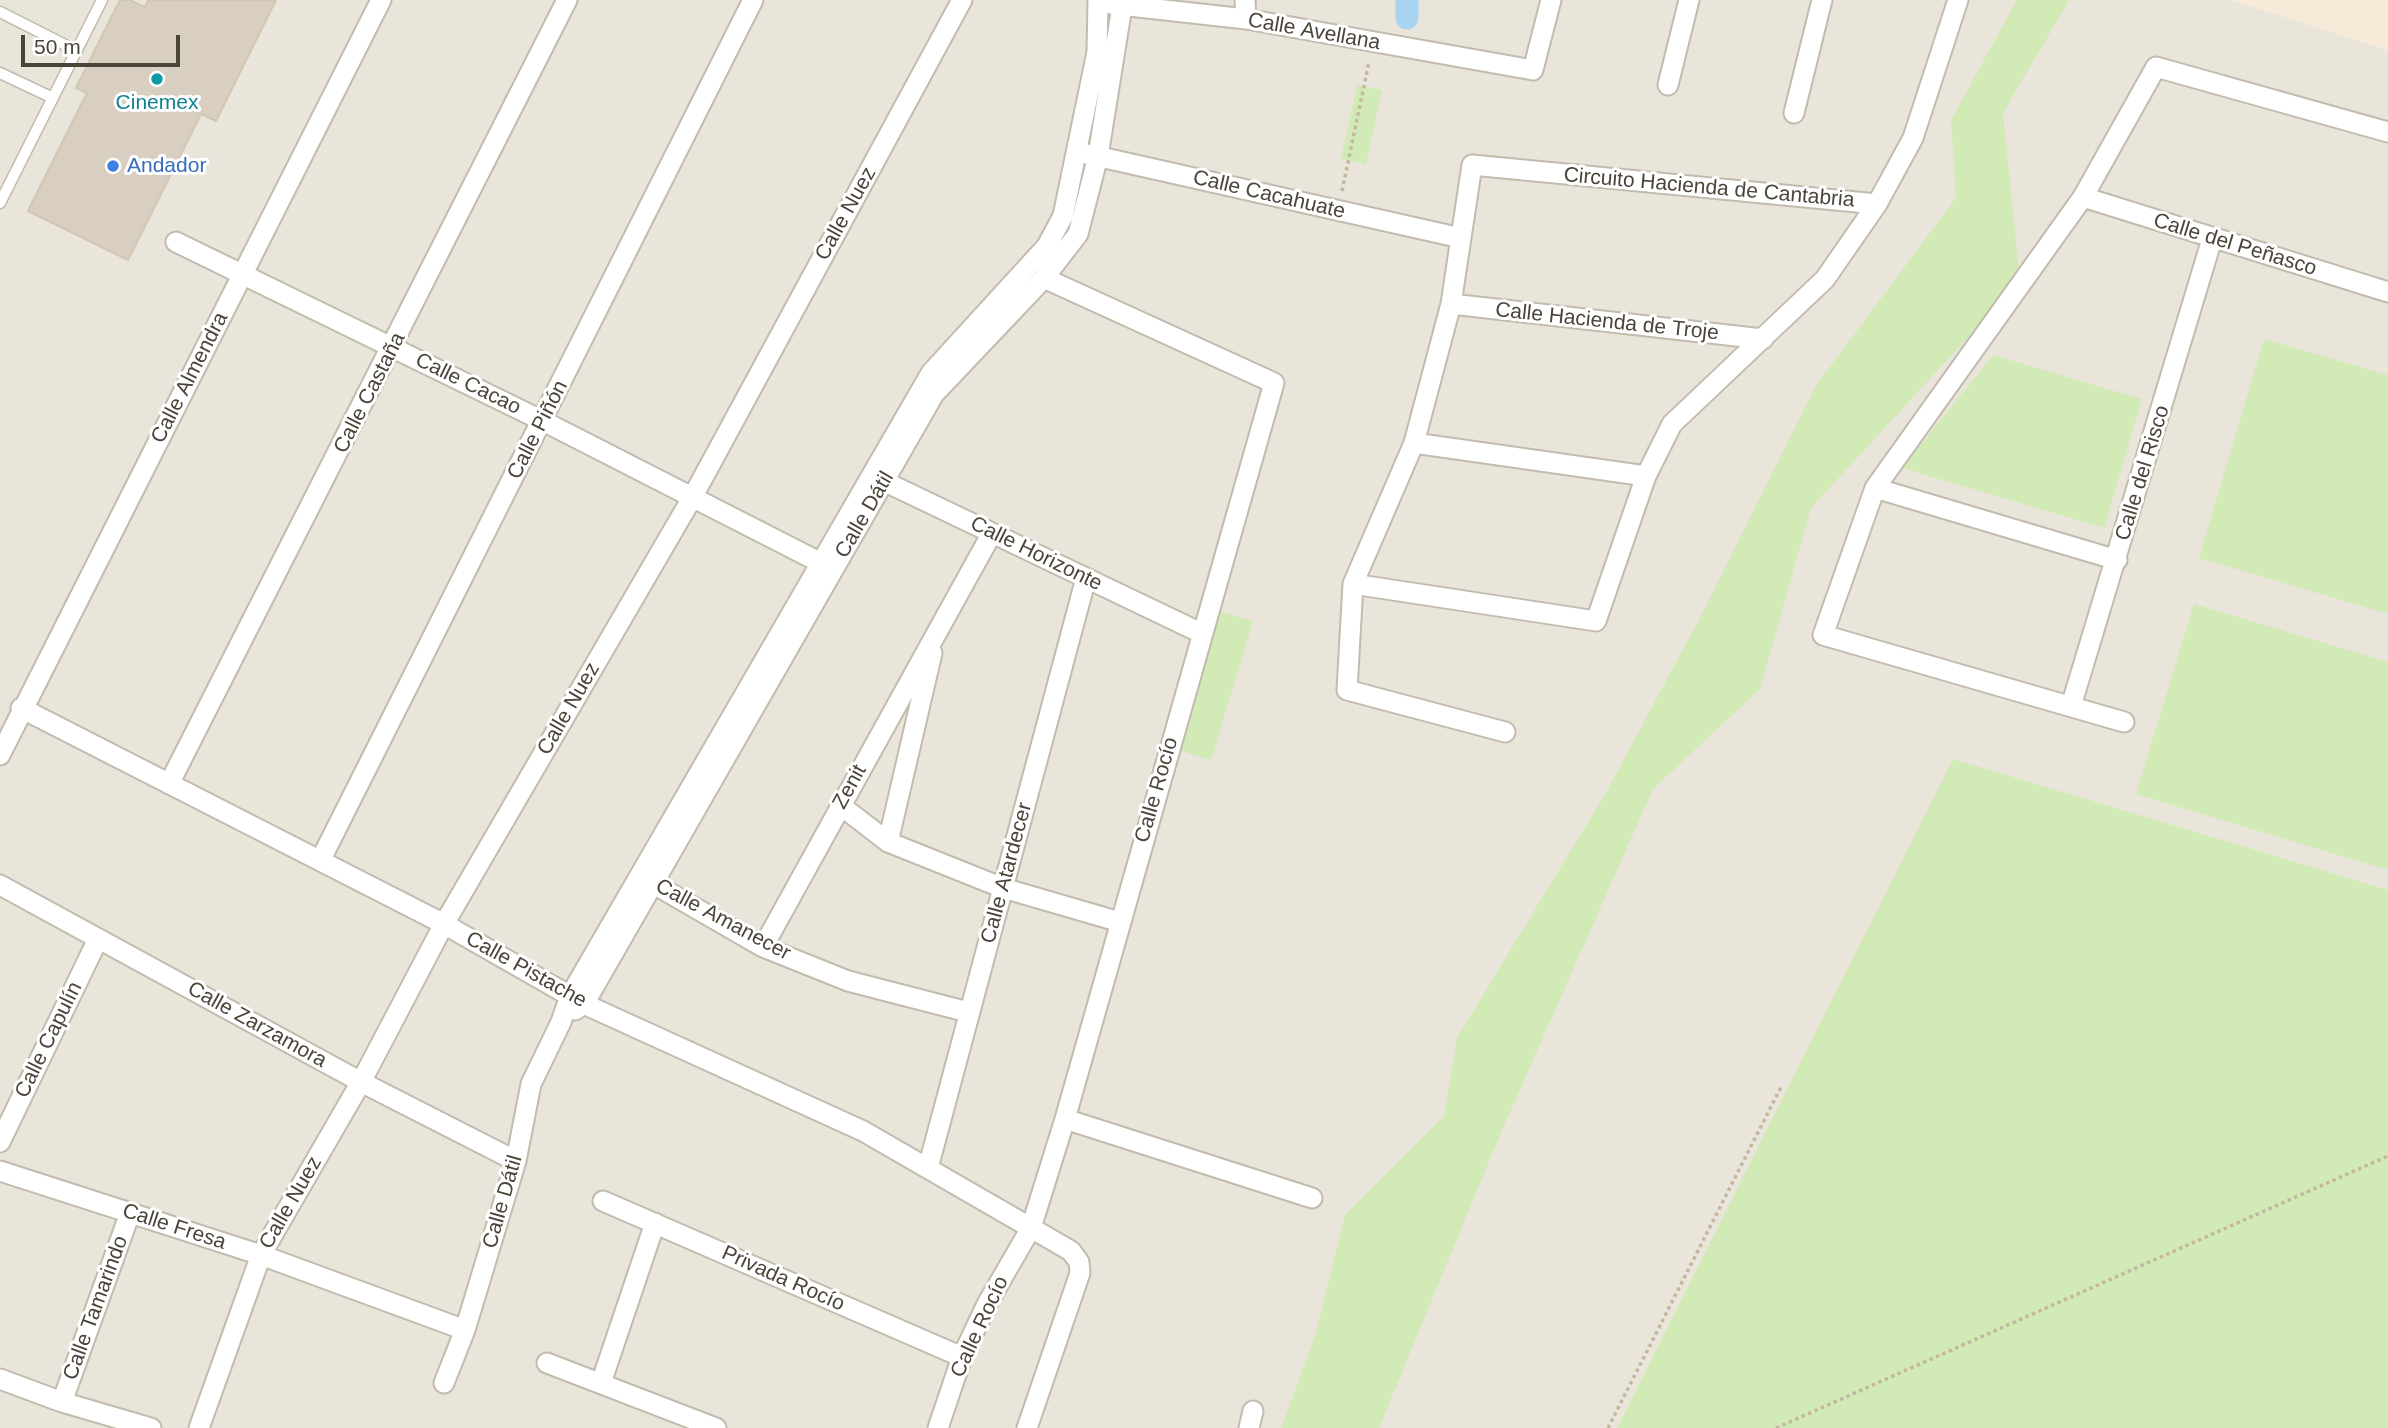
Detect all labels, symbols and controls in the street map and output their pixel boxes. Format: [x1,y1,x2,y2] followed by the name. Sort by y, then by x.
[1246,8,1382,56] street label: Calle Avellana
[24,21,184,65] scale bar
[34,35,81,58] text: 50 m
[149,71,165,87] marker: Cinemex
[116,90,198,116] place label: Cinemex
[127,153,206,179] place label: Andador
[105,158,121,174] marker: Andador
[810,163,882,265] street label: Calle Nuez
[1563,163,1855,213] street label: Circuito Hacienda de Cantabria
[1191,165,1347,225] street label: Calle Cacahuate
[2150,208,2320,282] street label: Calle del Peñasco
[1494,298,1720,346] street label: Calle Hacienda de Troje
[146,308,234,448] street label: Calle Almendra
[329,329,411,457] street label: Calle Castaña
[411,348,525,420] street label: Calle Cacao
[502,376,574,484] street label: Calle Piñón
[2110,402,2176,544] street label: Calle del Risco
[830,467,900,563] street label: Calle Dátil
[966,511,1106,597] street label: Calle Horizonte
[532,658,606,760] street label: Calle Nuez
[1130,734,1184,846] street label: Calle Rocío
[828,760,872,814] street label: Zenit
[976,800,1038,946] street label: Calle Atardecer
[651,874,795,966] street label: Calle Amanecer
[461,926,591,1014] street label: Calle Pistache
[183,976,331,1074] street label: Calle Zarzamora
[10,978,88,1102] street label: Calle Capulín
[254,1152,328,1254] street label: Calle Nuez
[478,1153,528,1251] street label: Calle Dátil
[119,1198,229,1256] street label: Calle Fresa
[58,1232,134,1384] street label: Calle Tamarindo
[718,1241,848,1317] street label: Privada Rocío
[946,1272,1014,1382] street label: Calle Rocío

